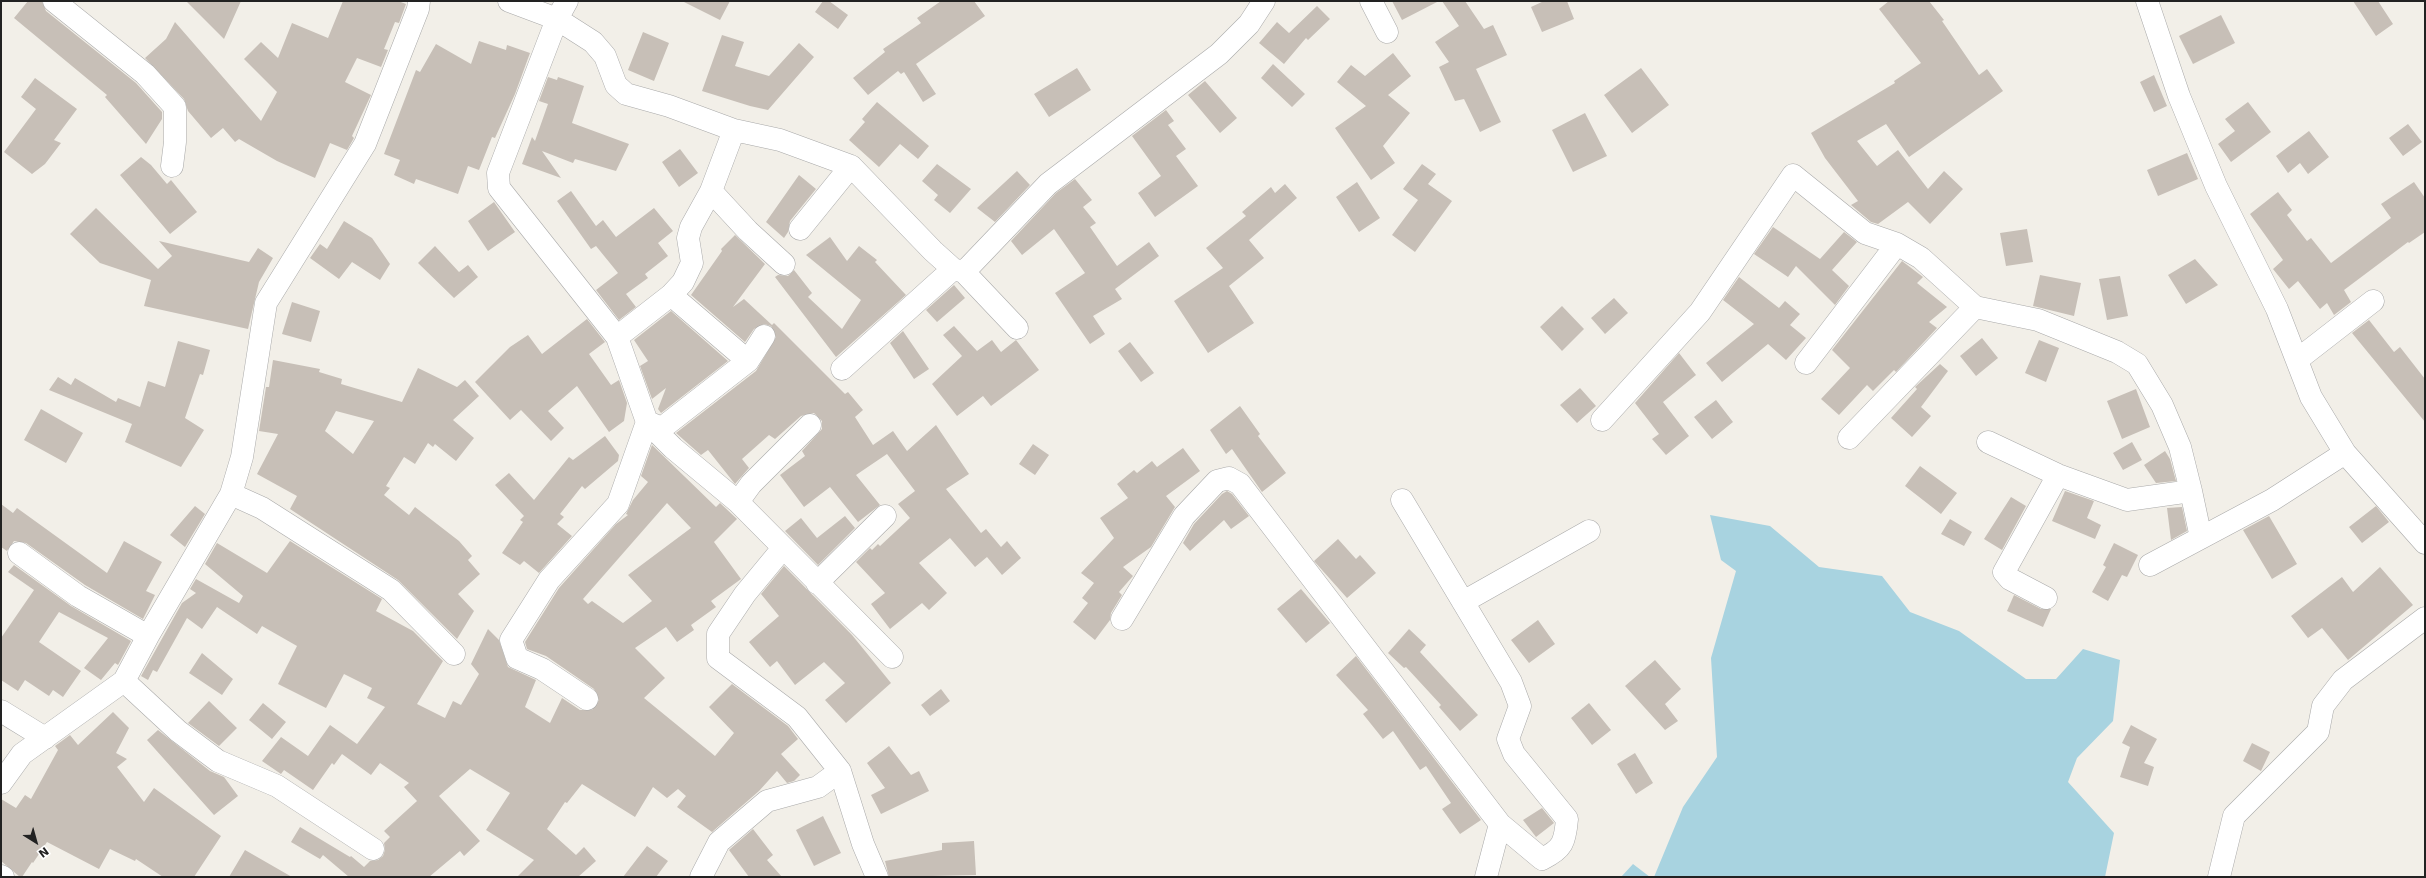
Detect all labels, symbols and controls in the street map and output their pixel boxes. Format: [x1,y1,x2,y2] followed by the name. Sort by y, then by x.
[16,822,56,862] north arrow
[36,844,51,860] text: N

